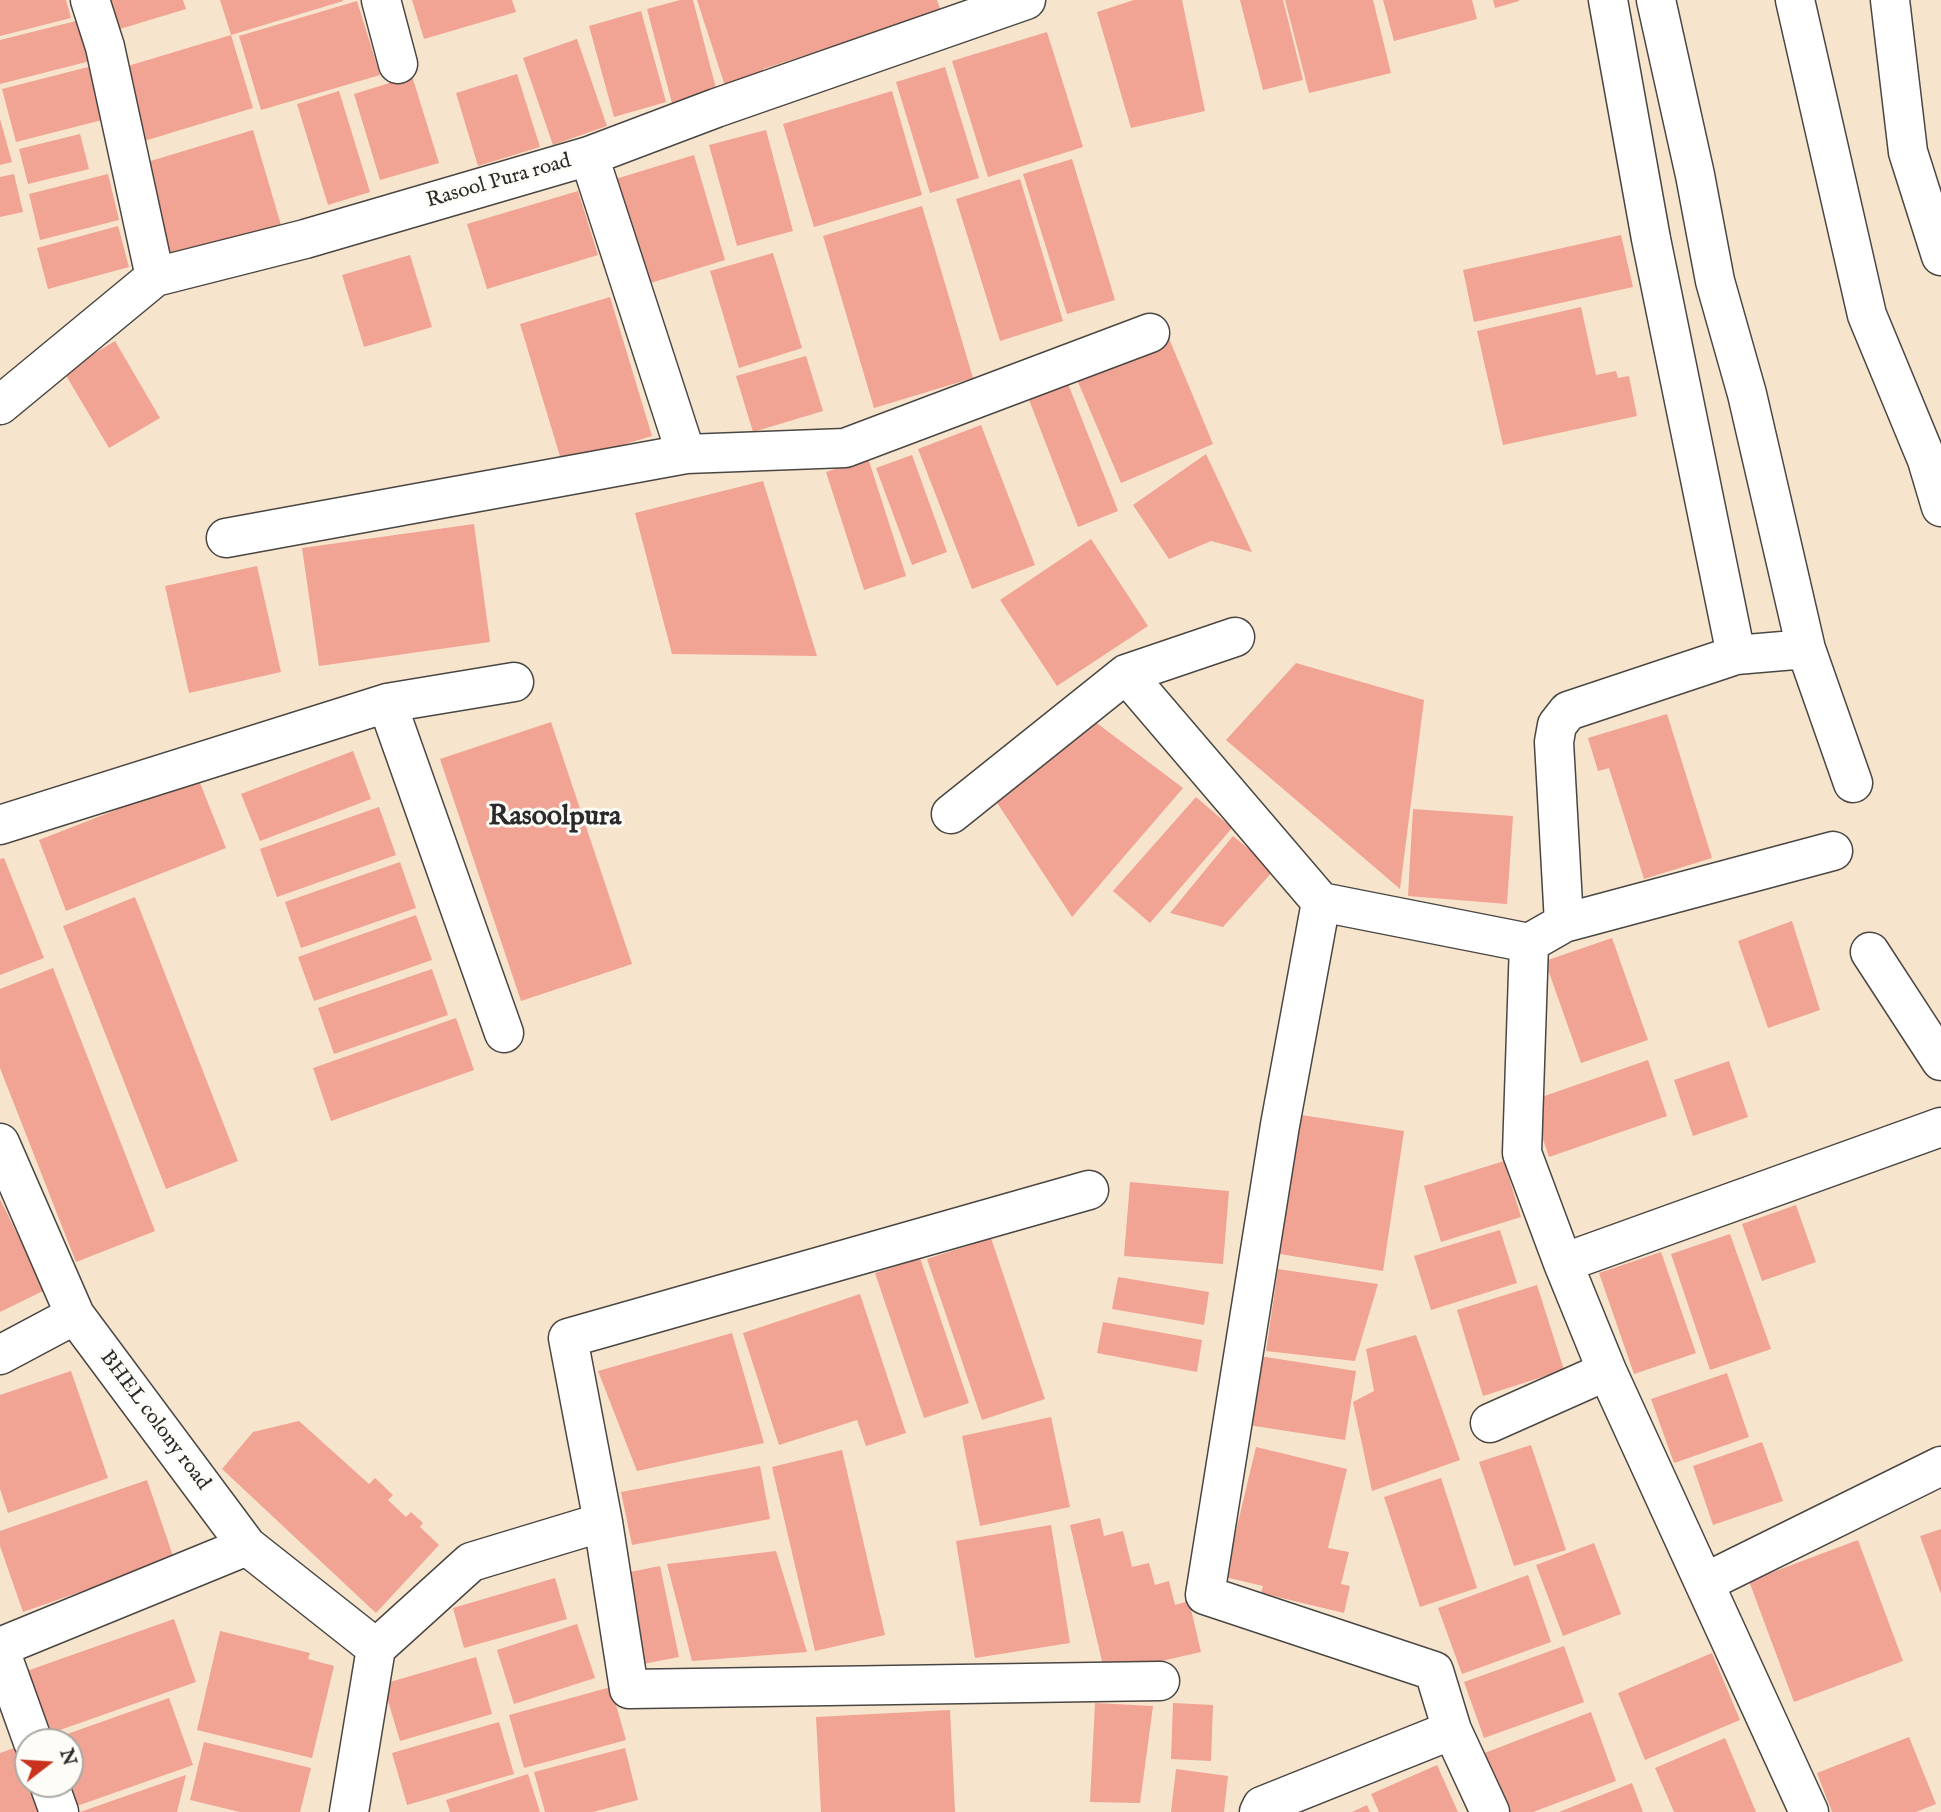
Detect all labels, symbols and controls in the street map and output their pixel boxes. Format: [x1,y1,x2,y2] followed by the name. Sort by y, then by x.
[424,149,574,215] street label: Rasool Pura road
[489,801,621,835] district label: Rasoolpura
[93,1346,215,1496] street label: BHEL colony road
[14,1728,84,1798] north arrow
[53,1746,81,1769] text: N

